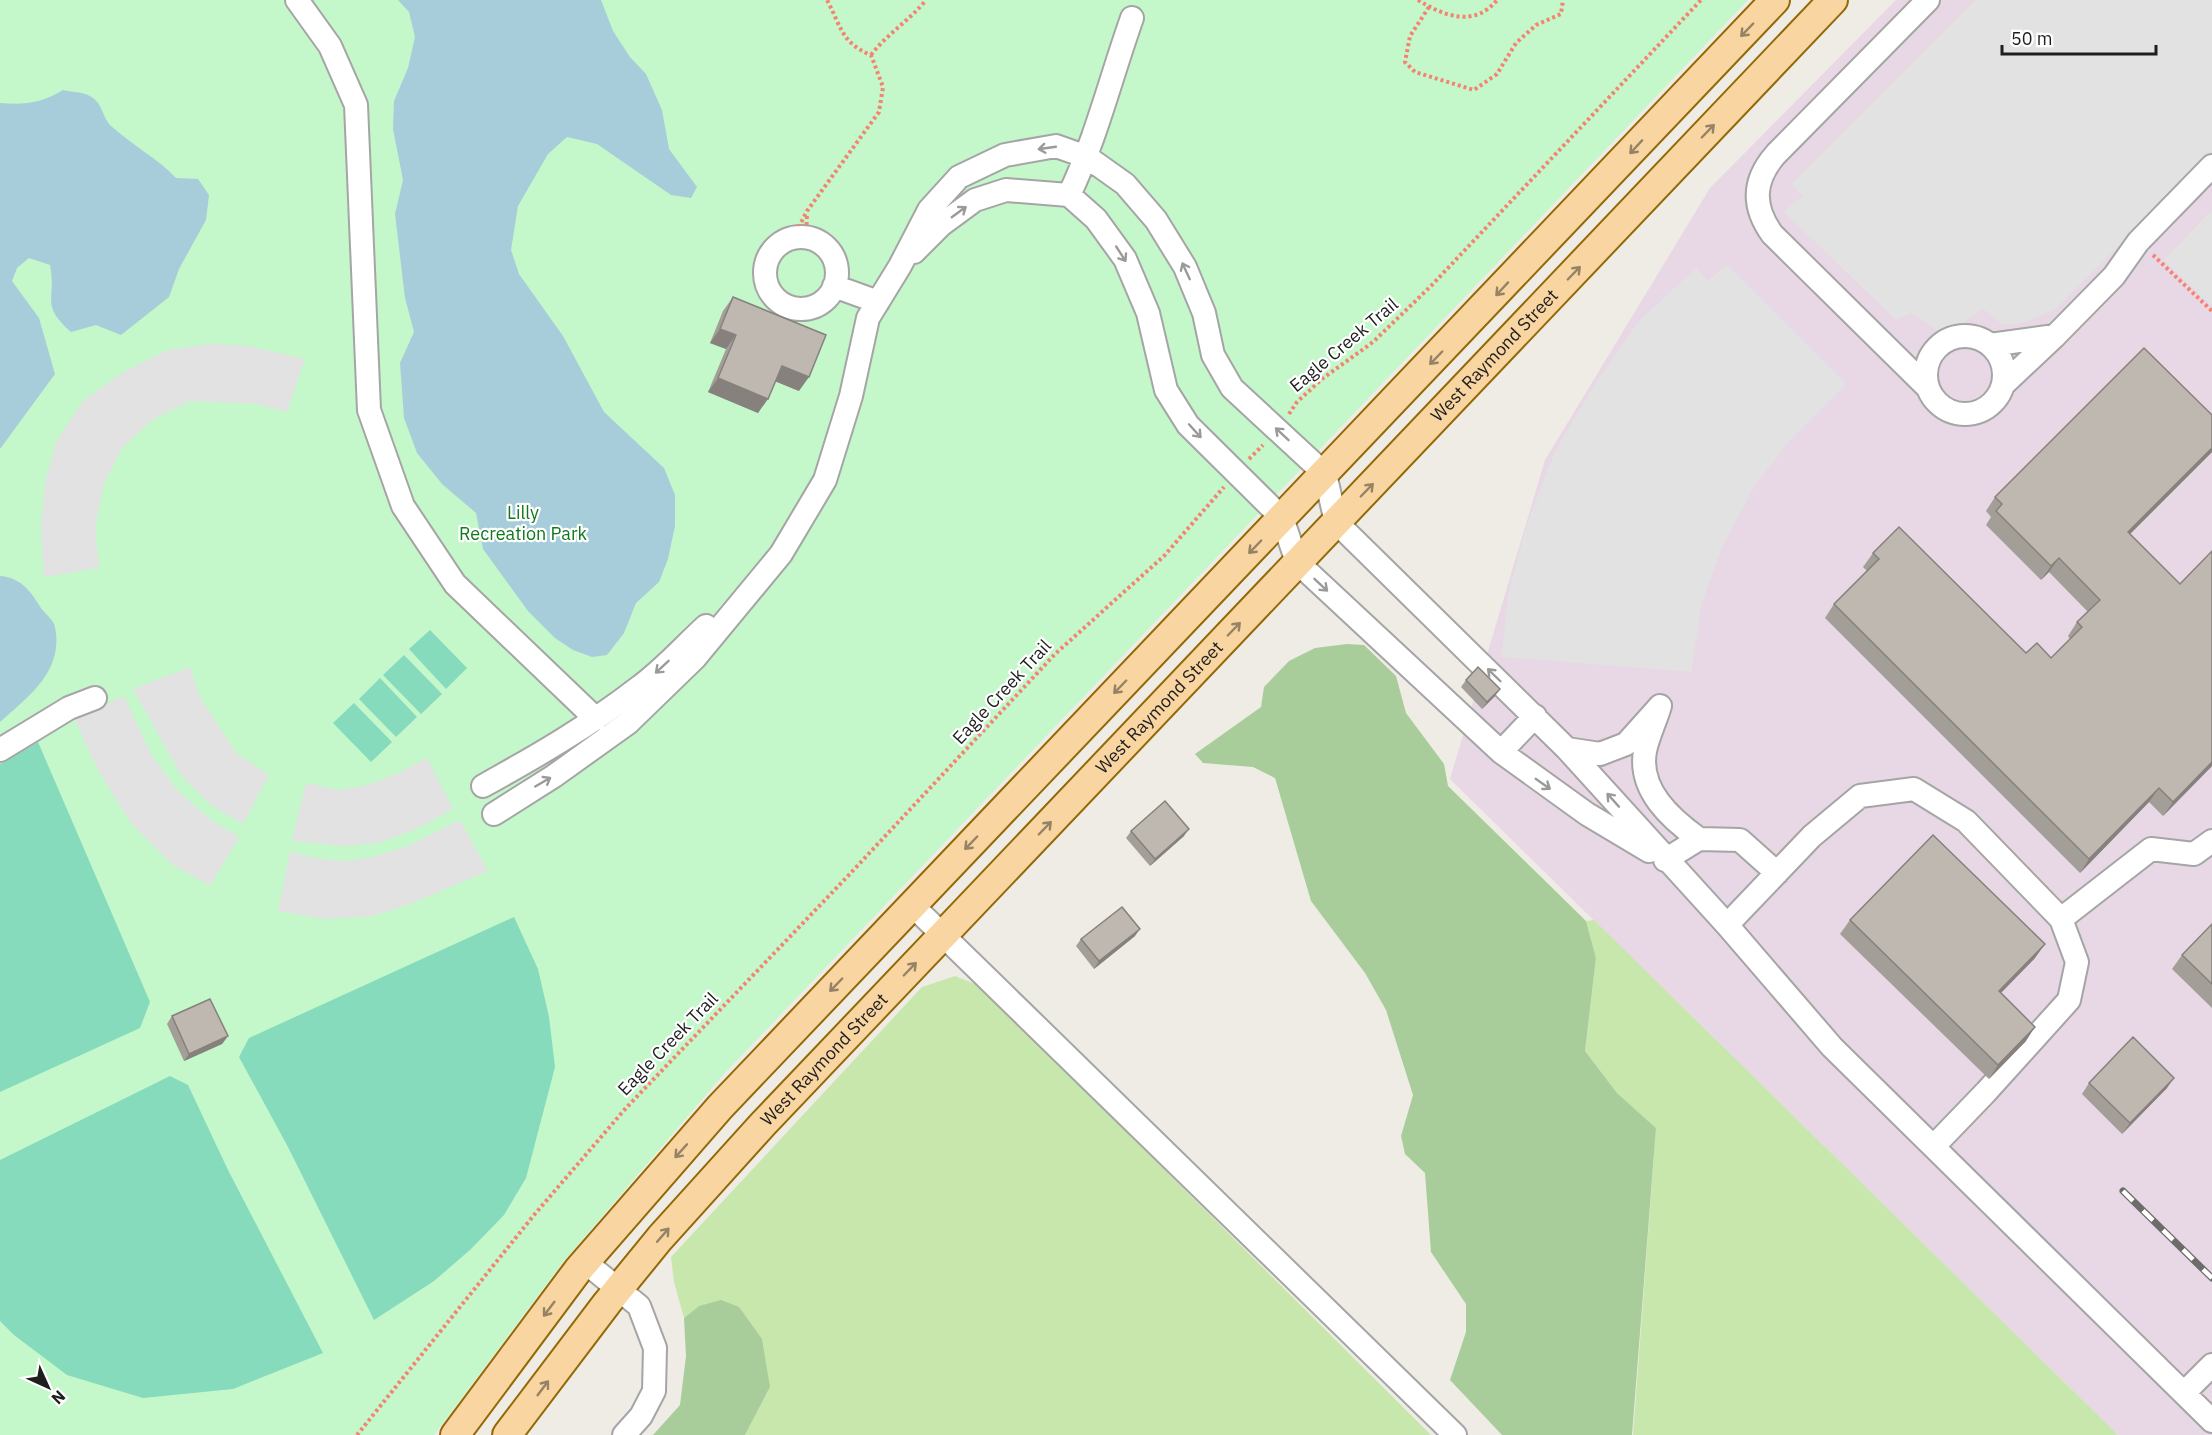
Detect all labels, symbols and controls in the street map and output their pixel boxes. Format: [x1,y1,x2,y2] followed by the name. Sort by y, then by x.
[2002,18,2156,56] scale bar
[1740,22,1754,37] one-way arrow
[2011,27,2053,50] text: 50 m
[1701,124,1715,139] one-way arrow
[1628,140,1643,155] one-way arrow
[1038,143,1058,154] one-way arrow
[950,206,966,218] one-way arrow
[1114,245,1127,262] one-way arrow
[1180,262,1191,280] one-way arrow
[1567,265,1581,280] one-way arrow
[1495,281,1509,296] one-way arrow
[1425,284,1563,427] street label: West Raymond Street
[1285,292,1403,397] street label: Eagle Creek Trail
[1429,350,1444,365] one-way arrow
[1188,424,1202,439] one-way arrow
[1275,428,1290,442] one-way arrow
[1360,482,1374,497] one-way arrow
[459,501,588,545] park label: Lilly Recreation Park
[1248,539,1262,554] one-way arrow
[1314,578,1329,592] one-way arrow
[1226,622,1240,637] one-way arrow
[947,634,1056,749] street label: Eagle Creek Trail
[1090,636,1228,779] street label: West Raymond Street
[655,659,670,674] one-way arrow
[1486,668,1501,682] one-way arrow
[1113,680,1127,695] one-way arrow
[534,776,551,788] one-way arrow
[1535,778,1551,790] one-way arrow
[1606,793,1620,808] one-way arrow
[1037,821,1051,836] one-way arrow
[963,836,978,851] one-way arrow
[903,962,917,977] one-way arrow
[829,977,844,992] one-way arrow
[613,987,723,1100] street label: Eagle Creek Trail
[755,988,893,1131] street label: West Raymond Street
[674,1143,688,1158] one-way arrow
[656,1228,670,1243] one-way arrow
[543,1300,556,1316] one-way arrow
[18,1357,78,1417] north arrow
[536,1381,549,1397] one-way arrow
[47,1386,70,1409] text: N

